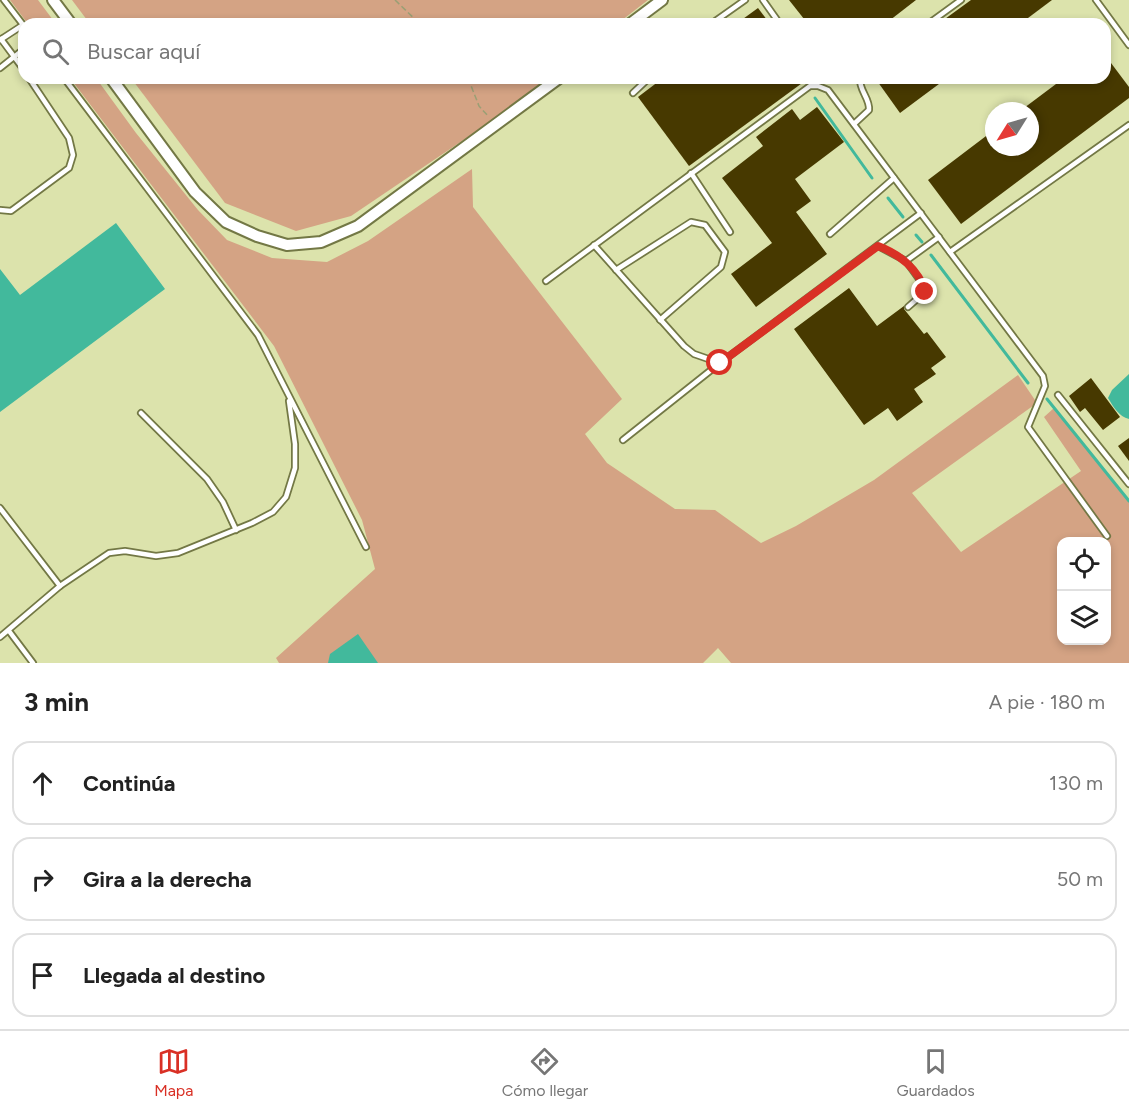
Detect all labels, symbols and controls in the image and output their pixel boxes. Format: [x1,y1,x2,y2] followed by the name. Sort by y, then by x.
[18,18,1111,84] search box
[39,35,72,68] icon: search
[87,38,200,65] text: Buscar aquí
[985,102,1039,156] north arrow
[911,278,937,304] route end
[706,349,732,375] route start
[1057,537,1111,645] map controls
[1057,537,1111,591] button: locate
[1057,591,1111,645] button: layers
[24,686,89,718] text: 3 min
[989,690,1105,714] text: A pie · 180 m
[26,767,59,800] icon: ahead
[83,770,176,797] text: Continúa
[1049,771,1103,795] text: 130 m
[26,863,59,896] icon: right
[83,866,252,893] text: Gira a la derecha
[1057,867,1103,891] text: 50 m
[26,959,59,992] icon: arrive
[83,962,265,989] text: Llegada al destino
[154,1045,193,1100] tab: Mapa
[502,1045,588,1100] tab: Cómo llegar
[897,1045,975,1100] tab: Guardados

